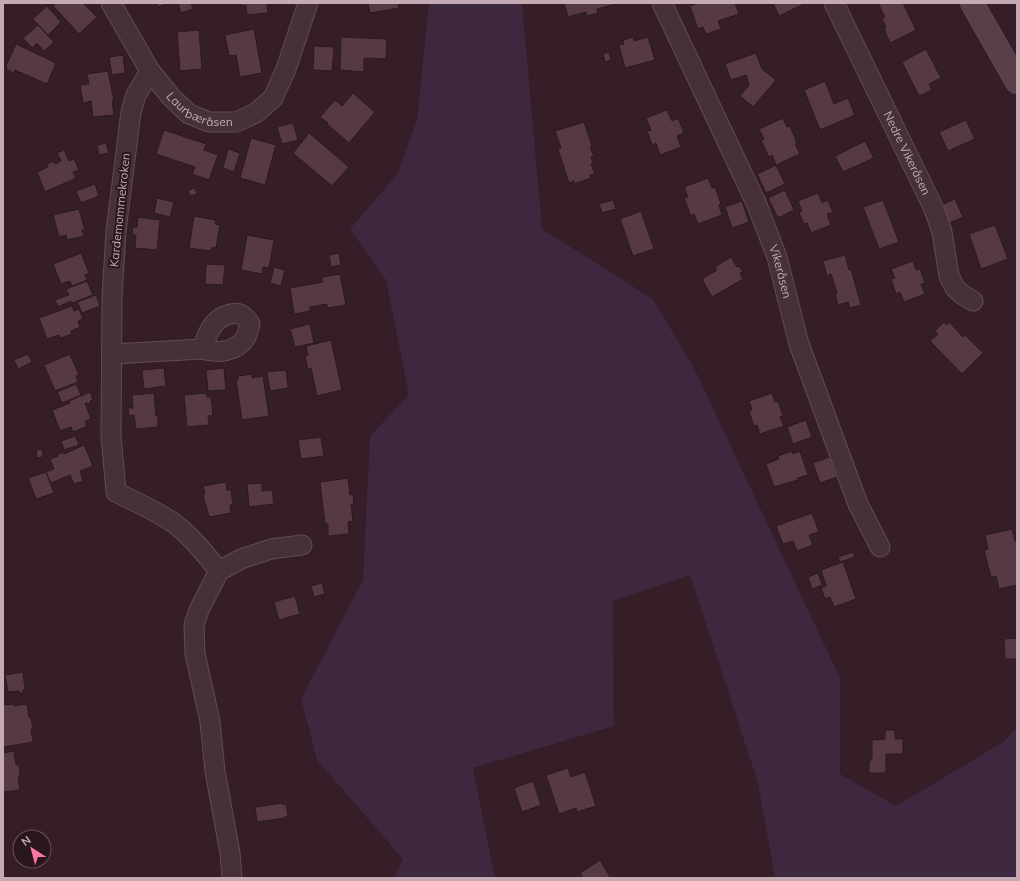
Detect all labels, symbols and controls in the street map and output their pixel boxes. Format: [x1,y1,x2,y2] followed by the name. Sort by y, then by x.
[163,89,233,129] street label: Laurbæråsen
[881,109,934,197] street label: Nedre Vikeråsen
[106,152,133,268] street label: Kardemommekroken
[766,243,795,300] street label: Vikeråsen
[12,829,52,869] north arrow
[19,833,34,849] text: N

